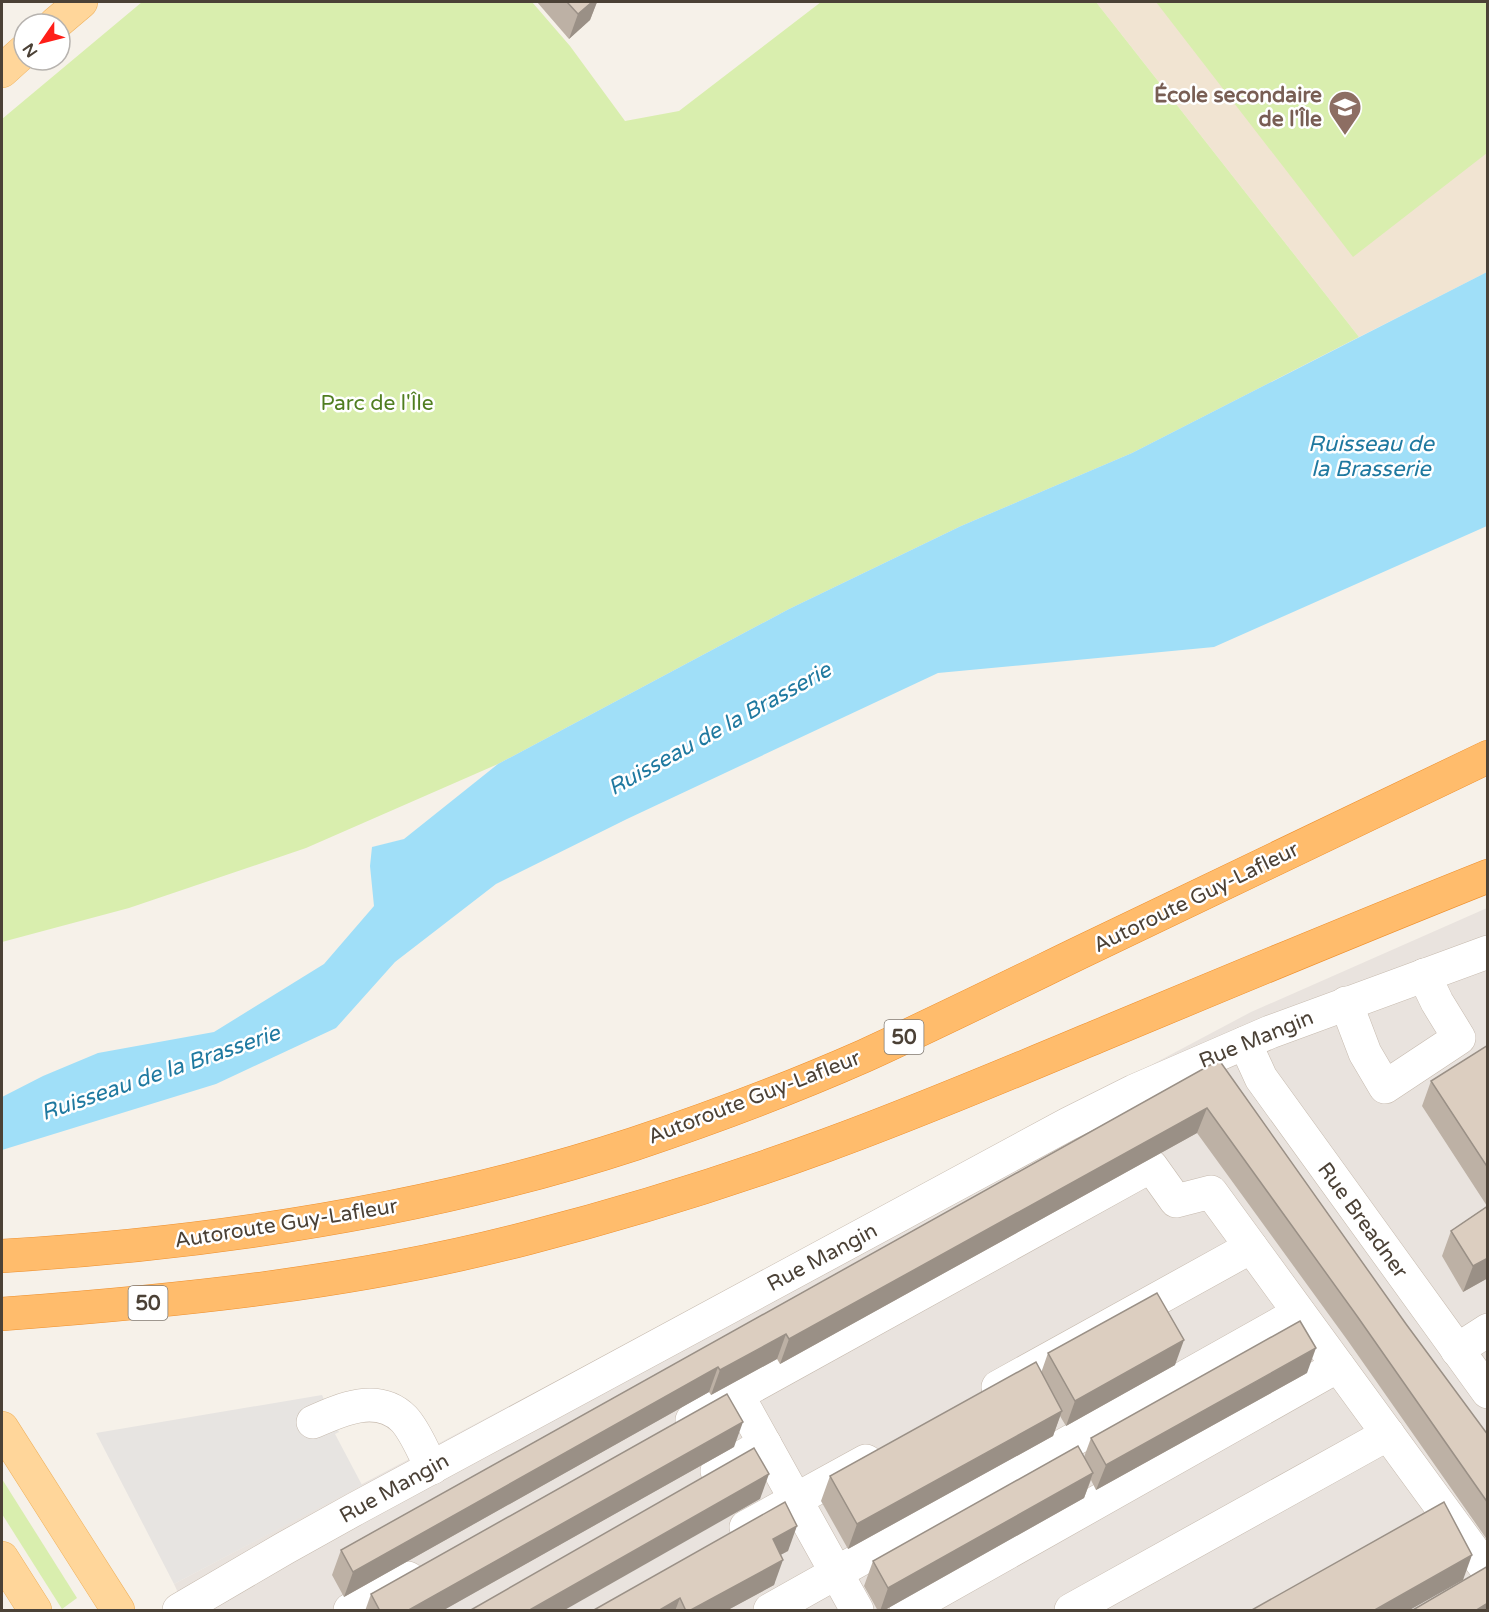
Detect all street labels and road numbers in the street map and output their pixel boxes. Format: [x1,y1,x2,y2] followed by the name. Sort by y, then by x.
[1089,837,1303,958] street label: Autoroute Guy-Lafleur
[1195,1005,1317,1074] street label: Rue Mangin
[884,1020,924,1054] road number: 50
[644,1045,864,1150] street label: Autoroute Guy-Lafleur
[1312,1158,1413,1283] street label: Rue Breadner
[173,1194,399,1253] street label: Autoroute Guy-Lafleur
[763,1218,882,1297] street label: Rue Mangin
[128,1286,168,1320] road number: 50
[335,1448,453,1529] street label: Rue Mangin

